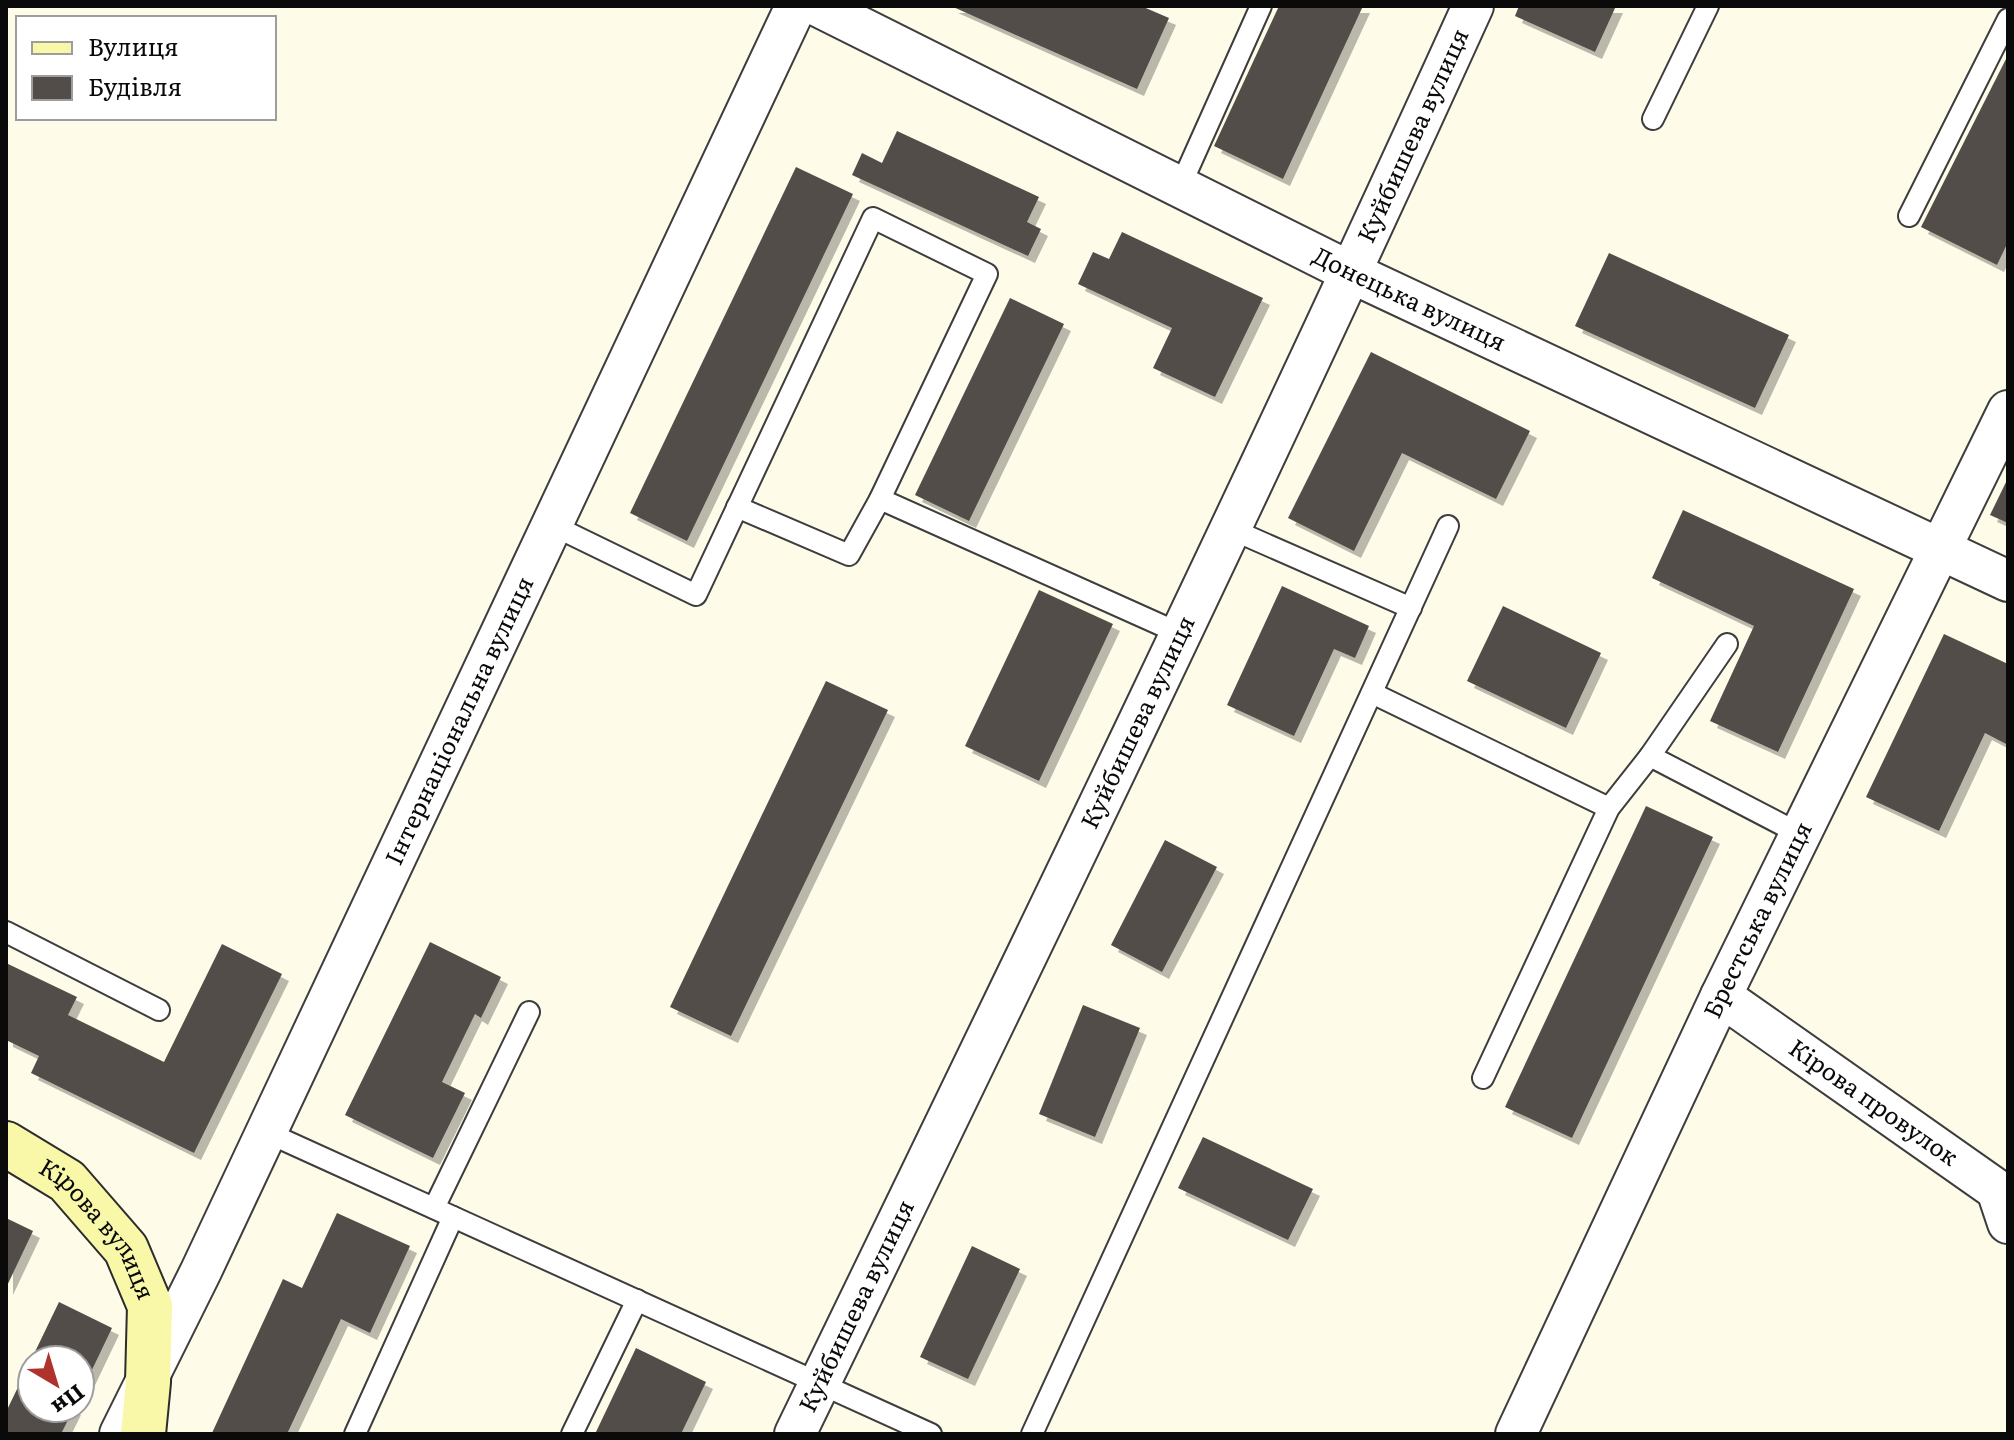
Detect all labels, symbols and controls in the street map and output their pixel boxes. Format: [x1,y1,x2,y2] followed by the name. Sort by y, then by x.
[16,16,276,120] legend
[1347,22,1476,248] street label: Куйбишева вулиця
[88,28,179,63] text: Вулиця
[88,68,182,103] text: Будівля
[1308,236,1512,358] street label: Донецька вулиця
[375,570,540,870] street label: Інтернаціональна вулиця
[1070,609,1202,834] street label: Куйбишева вулиця
[1693,815,1819,1023] street label: Брестська вулиця
[1783,1029,1967,1173] street label: Кірова провулок
[33,1148,165,1304] street label: Кірова вулиця
[788,1193,921,1417] street label: Куйбишева вулиця
[16,1344,96,1424] north arrow
[46,1377,93,1424] text: Пн

